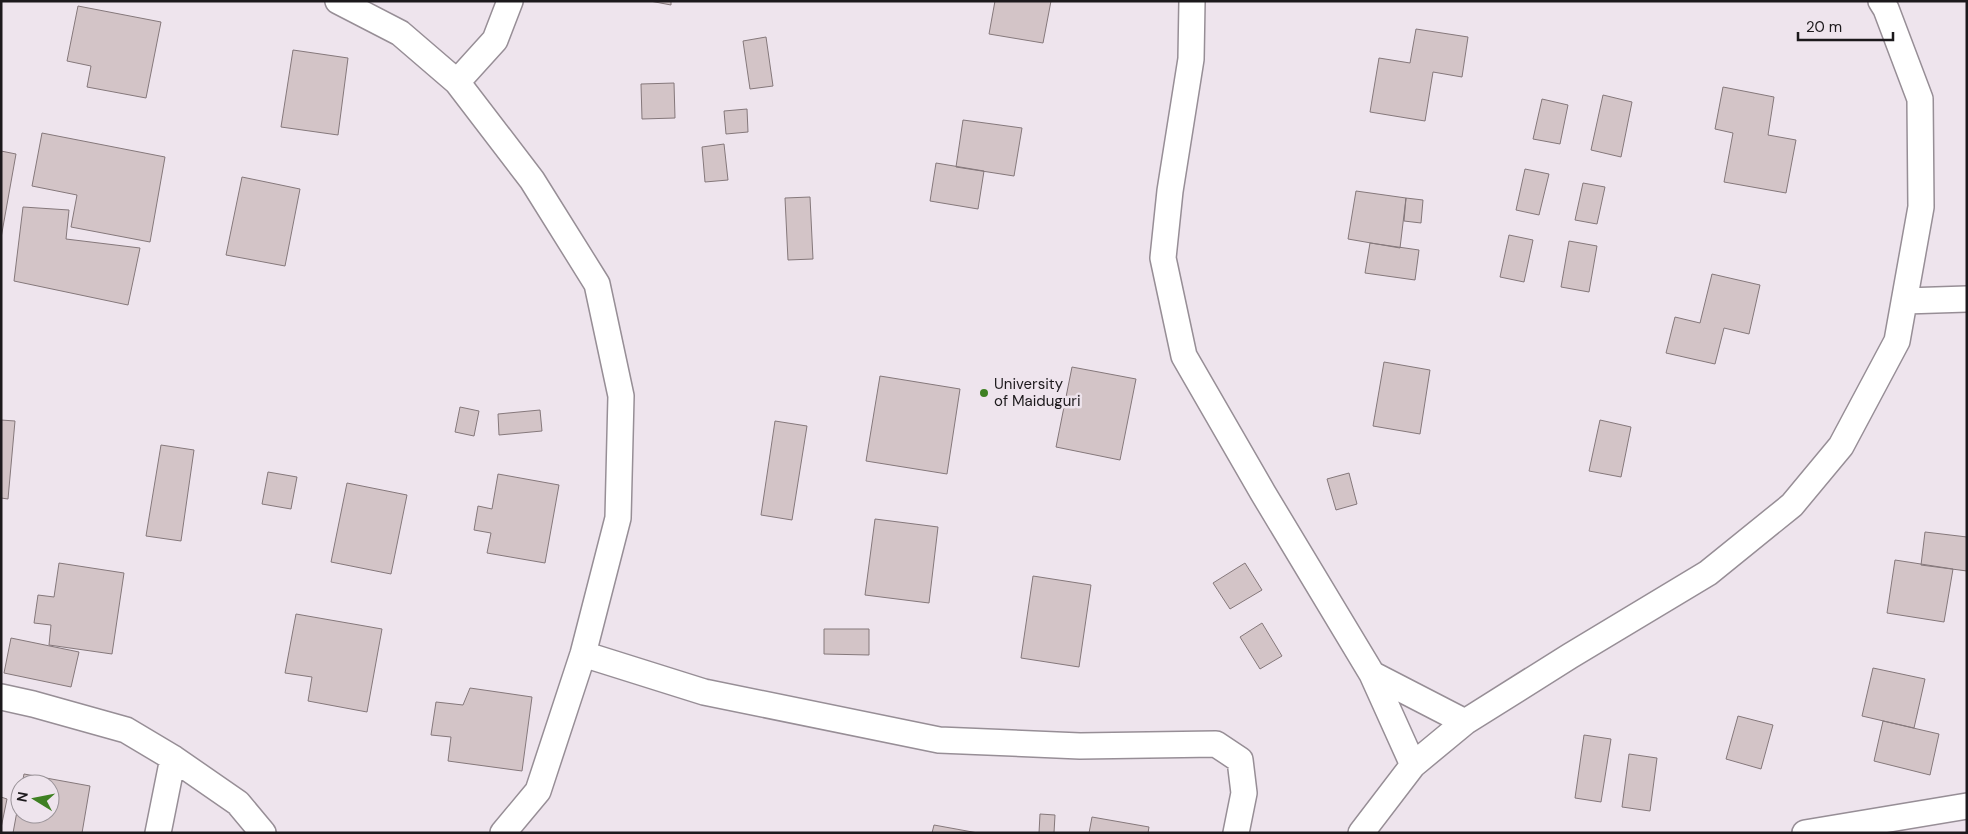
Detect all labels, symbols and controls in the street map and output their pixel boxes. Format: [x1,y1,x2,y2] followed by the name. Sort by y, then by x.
[1798,10,1893,42] scale bar
[1806,17,1842,37] text: 20 m
[994,374,1080,411] place label: University of Maiduguri
[978,387,990,399] marker: University of Maiduguri
[10,774,60,824] north arrow
[12,790,32,803] text: N

